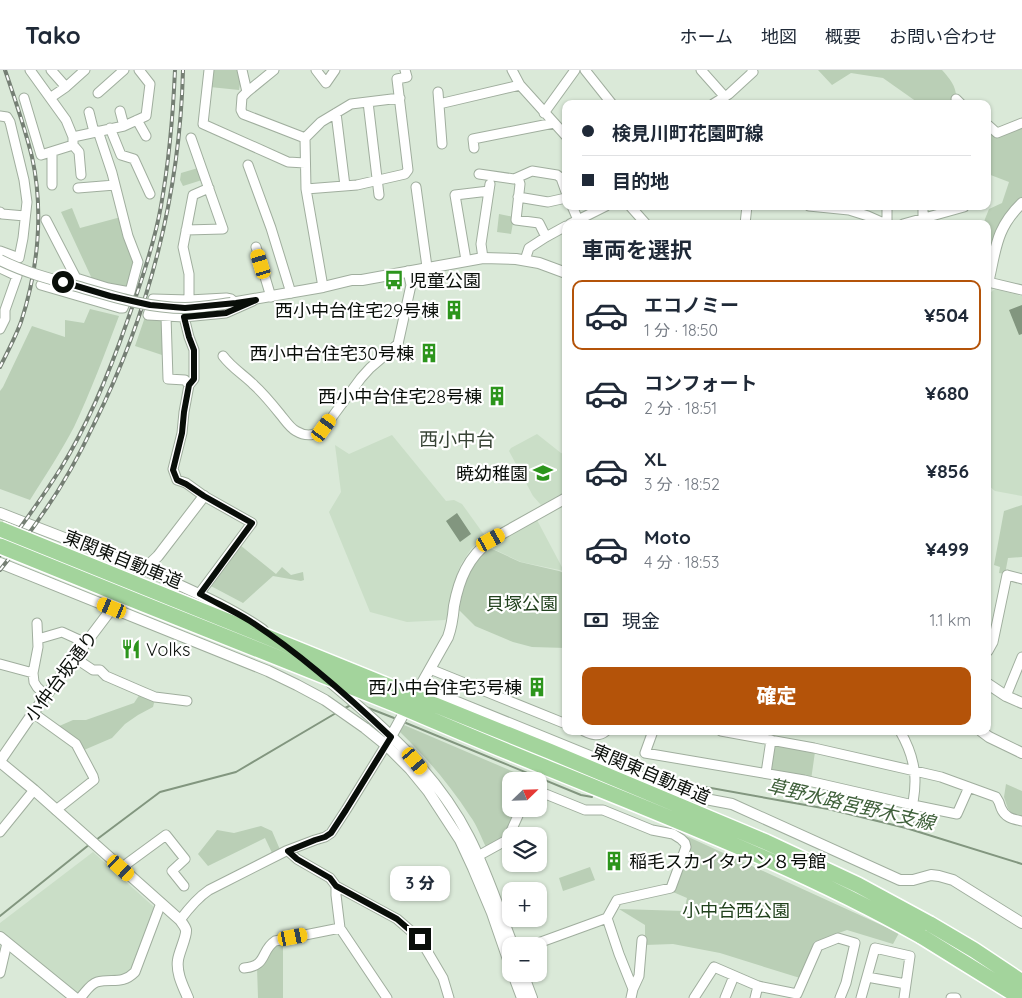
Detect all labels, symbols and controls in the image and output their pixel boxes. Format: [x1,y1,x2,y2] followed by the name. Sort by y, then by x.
[25,20,81,50] text: Tako
[680,25,733,48] text: ホーム
[761,25,797,48] text: 地図
[825,25,861,48] text: 概要
[889,25,997,48] text: お問い合わせ
[612,121,764,145] text: 検見川町花園町線
[612,169,669,193] text: 目的地
[582,236,692,264] text: 車両を選択
[249,247,272,281] car
[383,269,405,291] bus stop icon: 児童公園
[409,269,481,292] place label: 児童公園
[52,271,74,293] route start
[584,293,629,338] icon: car
[644,293,739,317] text: エコノミー
[275,299,439,322] place label: 西小中台住宅29号棟
[443,299,465,321] building icon: 西小中台住宅29号棟
[924,303,969,327] text: ¥504
[644,320,718,340] text: 1 分 · 18:50
[250,342,414,365] place label: 西小中台住宅30号棟
[418,342,440,364] building icon: 西小中台住宅30号棟
[584,371,629,416] icon: car
[644,371,757,395] text: コンフォート
[925,381,969,405] text: ¥680
[318,385,482,408] place label: 西小中台住宅28号棟
[486,385,508,407] building icon: 西小中台住宅28号棟
[644,398,717,418] text: 2 分 · 18:51
[309,411,338,445] car
[419,427,495,451] district label: 西小中台
[644,447,667,471] text: XL
[584,449,629,494] icon: car
[926,459,969,483] text: ¥856
[456,462,528,485] place label: 暁幼稚園
[532,462,554,484] school or university icon: 暁幼稚園
[644,474,720,494] text: 3 分 · 18:52
[60,525,186,593] street label: 東関東自動車道
[644,525,691,549] text: Moto
[474,526,507,554] car
[584,527,629,572] icon: car
[925,537,969,561] text: ¥499
[644,552,719,572] text: 4 分 · 18:53
[486,592,558,615] park label: 貝塚公園
[95,595,128,621] car
[582,606,610,634] icon: cash
[622,609,660,633] text: 現金
[929,610,971,630] text: 1.1 km
[19,626,103,726] street label: 小仲台坂通り
[120,638,142,660] restaurant icon: Volks
[146,638,191,661] place label: Volks
[582,667,971,725] button: 確定
[369,676,522,699] place label: 西小中台住宅3号棟
[526,676,548,698] building icon: 西小中台住宅3号棟
[589,739,713,809] street label: 東関東自動車道
[399,745,430,777] car
[502,772,548,818] north arrow
[502,772,547,982] map controls
[765,773,939,835] water label: 草野水路宮野木支線
[502,827,547,872] button: layers
[603,850,625,872] building icon: 稲毛スカイタウン８号館
[629,850,826,873] place label: 稲毛スカイタウン８号館
[104,852,137,884] car
[390,866,450,902] callout: 3 分
[405,873,435,893] text: 3 分
[502,882,547,927] button: +
[682,899,790,922] park label: 小中台西公園
[276,927,309,947] car
[409,928,431,950] route end
[502,937,547,982] button: −

